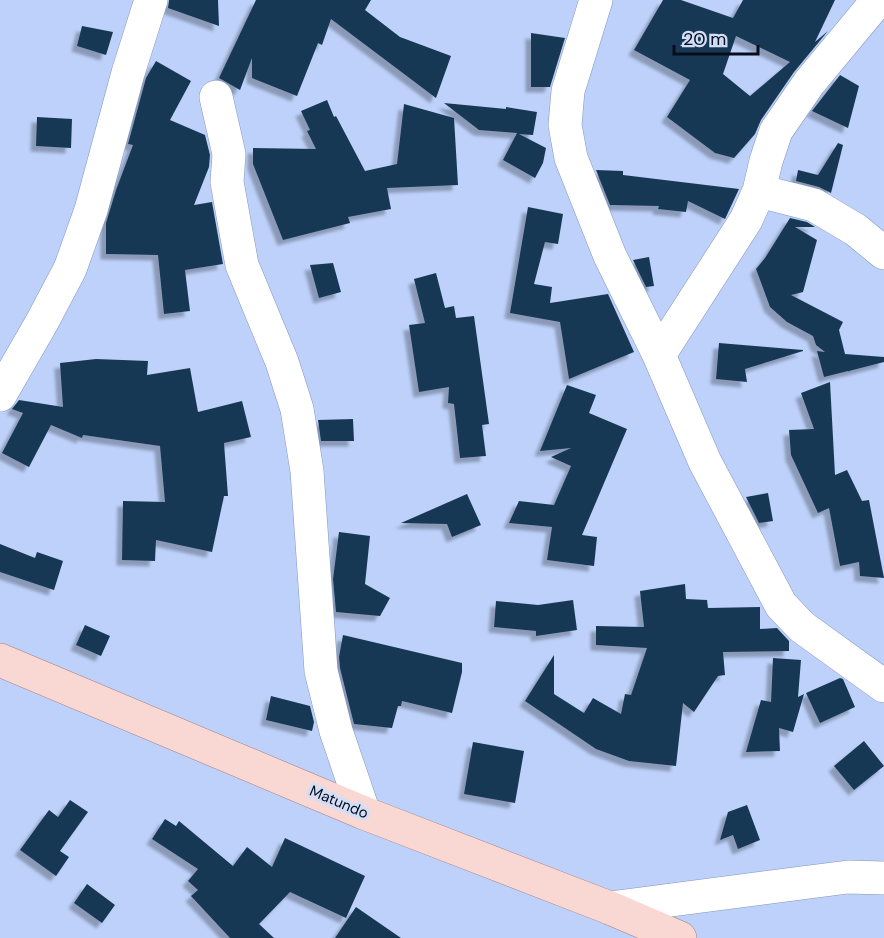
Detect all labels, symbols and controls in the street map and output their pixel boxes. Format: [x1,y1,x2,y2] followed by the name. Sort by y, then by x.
[674,18,758,56] scale bar
[683,27,726,51] text: 20 m
[307,781,372,823] street label: Matundo

